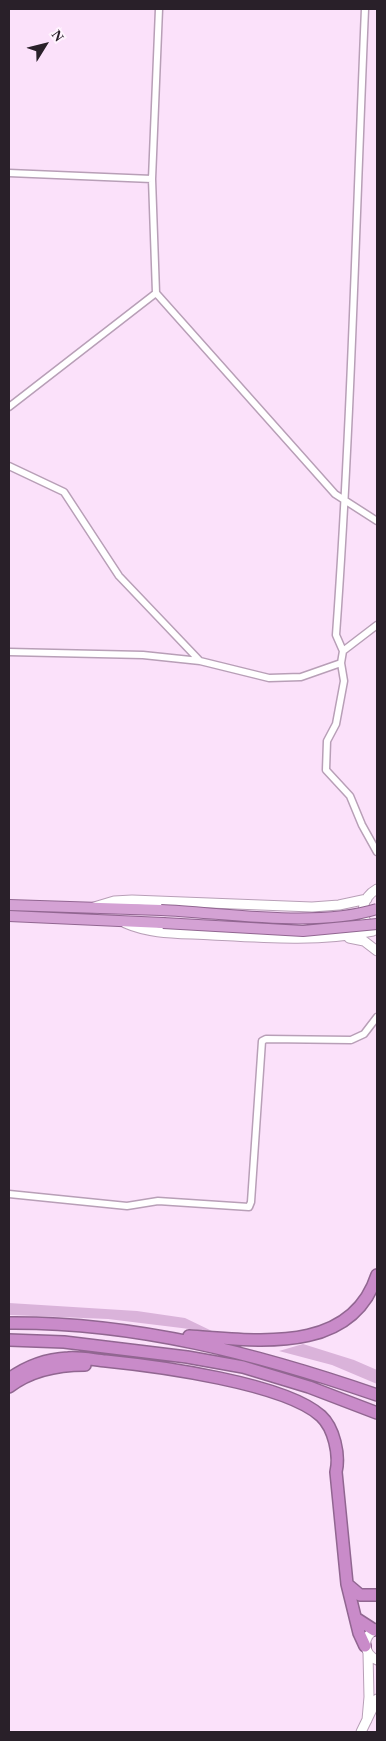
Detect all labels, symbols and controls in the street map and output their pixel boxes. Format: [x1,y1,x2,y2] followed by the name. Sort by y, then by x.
[20,20,70,70] north arrow
[48,27,67,44] text: N

